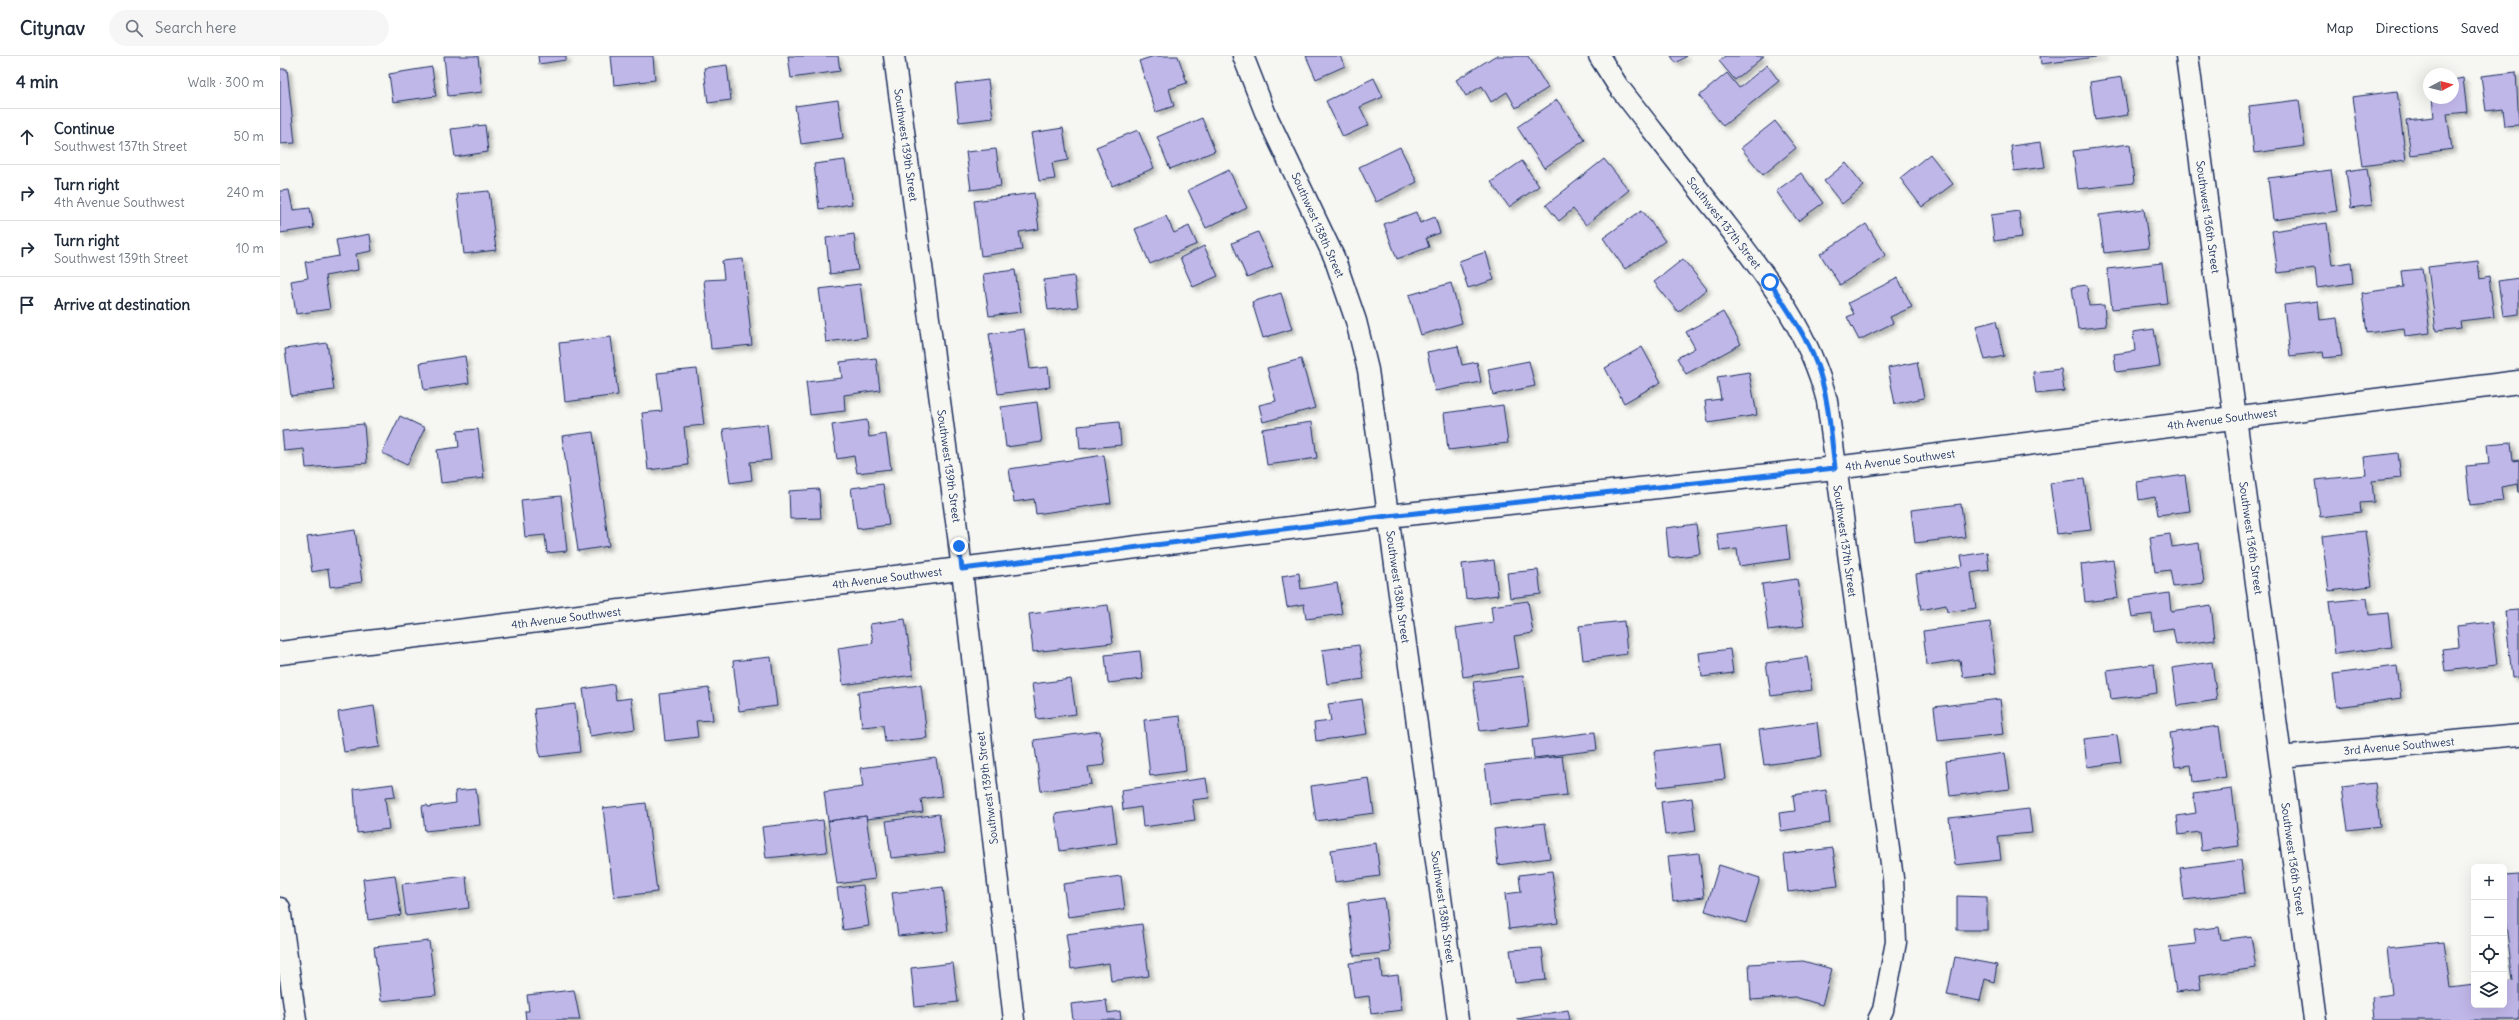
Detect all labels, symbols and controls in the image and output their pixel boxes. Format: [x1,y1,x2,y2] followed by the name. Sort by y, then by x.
[109,10,389,46] search box
[20,16,85,40] text: Citynav
[123,17,145,39] icon: search
[155,18,236,37] text: Search here
[2326,19,2353,37] text: Map
[2375,19,2439,37] text: Directions
[2461,19,2499,37] text: Saved
[2423,68,2459,104] north arrow
[16,71,58,93] text: 4 min
[188,74,264,91] text: Walk · 300 m
[891,88,921,202] street label: Southwest 139th Street
[54,119,115,138] text: Continue
[16,126,38,148] icon: ahead
[233,128,264,145] text: 50 m
[54,138,187,155] text: Southwest 137th Street
[2193,160,2223,275] street label: Southwest 136th Street
[1289,170,1348,280] street label: Southwest 138th Street
[1684,174,1764,272] street label: Southwest 137th Street
[54,175,119,194] text: Turn right
[16,182,38,204] icon: right
[227,184,264,201] text: 240 m
[54,194,185,211] text: 4th Avenue Southwest
[54,231,119,250] text: Turn right
[16,238,38,260] icon: right
[236,240,264,257] text: 10 m
[54,250,188,267] text: Southwest 139th Street
[1761,273,1779,291] route start
[16,294,38,316] icon: arrive
[54,295,190,314] text: Arrive at destination
[2166,405,2278,433] street label: 4th Avenue Southwest
[934,409,964,523] street label: Southwest 139th Street
[1844,446,1956,474] street label: 4th Avenue Southwest
[2236,481,2266,596] street label: Southwest 136th Street
[1830,484,1860,598] street label: Southwest 137th Street
[1383,530,1413,644] street label: Southwest 138th Street
[950,537,968,555] route end
[831,564,943,592] street label: 4th Avenue Southwest
[510,604,622,632] street label: 4th Avenue Southwest
[973,730,1001,845] street label: Southwest 139th Street
[2343,734,2455,758] street label: 3rd Avenue Southwest
[2278,802,2308,917] street label: Southwest 136th Street
[1428,850,1458,964] street label: Southwest 138th Street
[2471,864,2507,1008] map controls
[2471,864,2507,900] button: +
[2471,900,2507,936] button: −
[2471,936,2507,972] button: locate
[2471,972,2507,1008] button: layers

